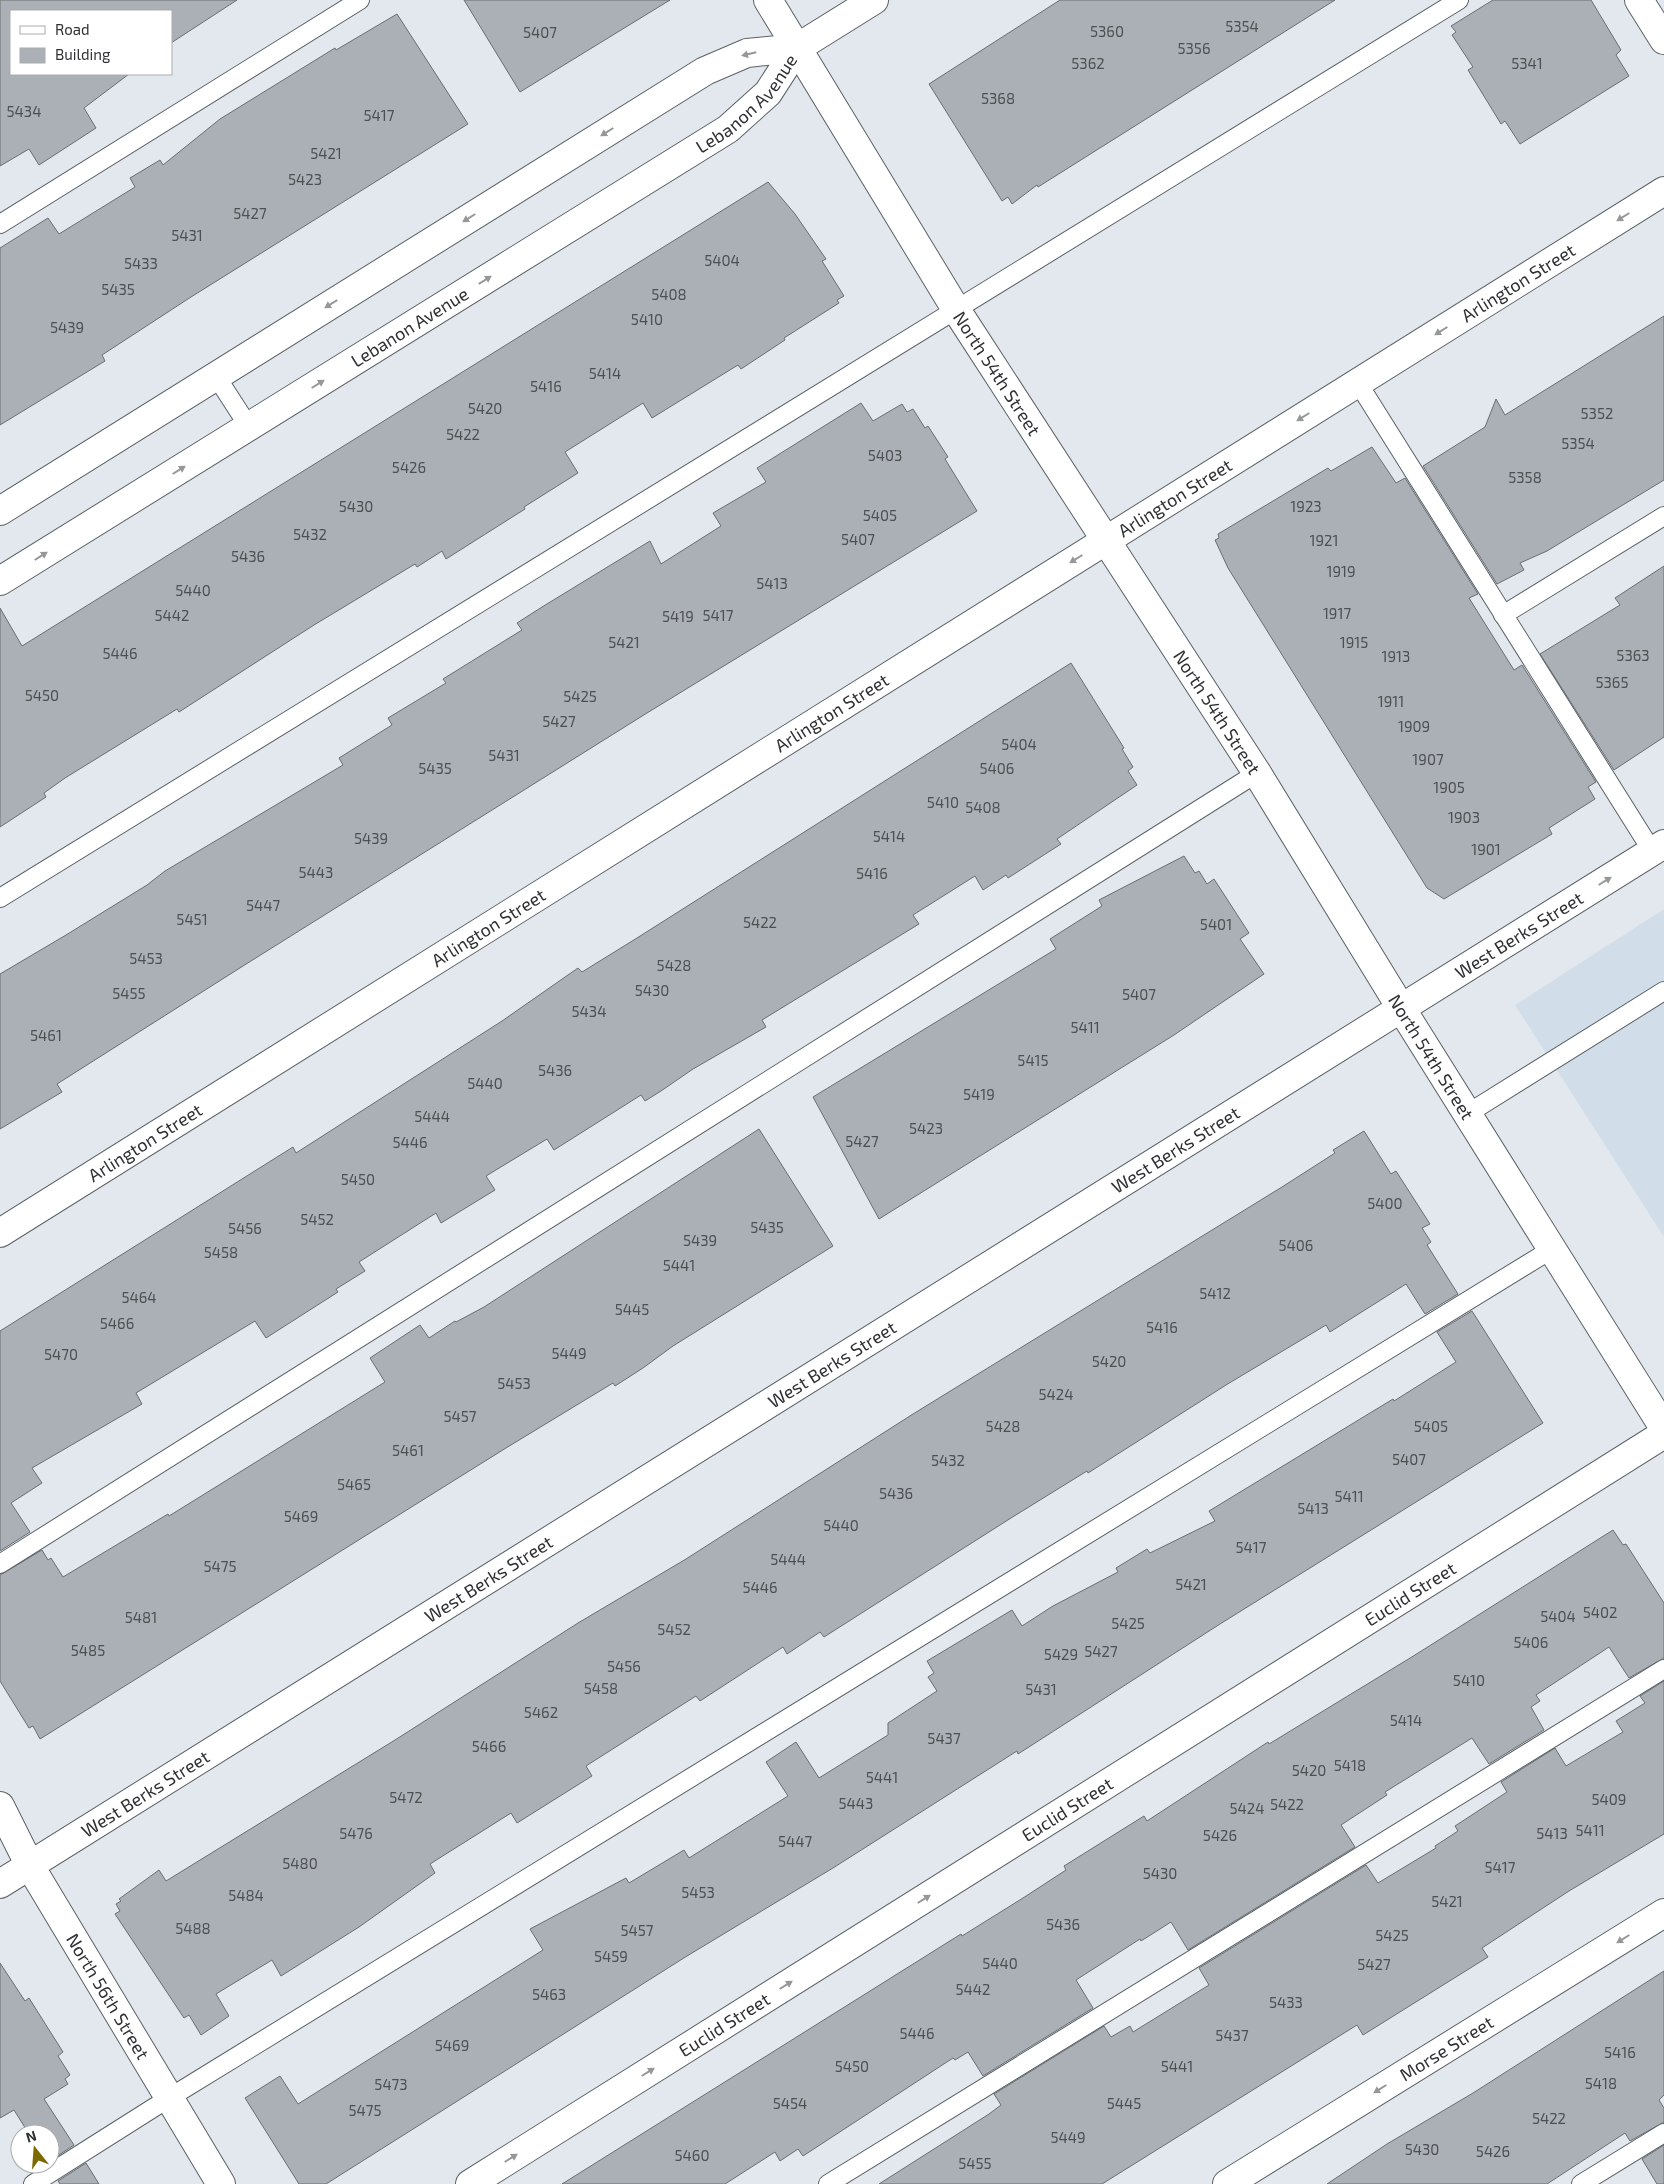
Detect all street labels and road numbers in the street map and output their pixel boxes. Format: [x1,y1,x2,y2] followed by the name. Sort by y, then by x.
[692,50,801,157] street label: Lebanon Avenue
[1457,238,1579,326] street label: Arlington Street
[347,282,472,371] street label: Lebanon Avenue
[949,307,1046,439] street label: North 54th Street
[1114,453,1236,541] street label: Arlington Street
[1169,646,1266,778] street label: North 54th Street
[770,668,893,756] street label: Arlington Street
[427,883,549,971] street label: Arlington Street
[1451,886,1587,983] street label: West Berks Street
[1384,990,1479,1124] street label: North 54th Street
[84,1098,206,1186] street label: Arlington Street
[1107,1101,1244,1198] street label: West Berks Street
[764,1316,900,1412] street label: West Berks Street
[420,1530,557,1627] street label: West Berks Street
[1360,1557,1460,1630] street label: Euclid Street
[77,1745,213,1842] street label: West Berks Street
[1017,1772,1117,1846] street label: Euclid Street
[62,1929,154,2063] street label: North 56th Street
[674,1988,774,2061] street label: Euclid Street
[1395,2011,1497,2085] street label: Morse Street

